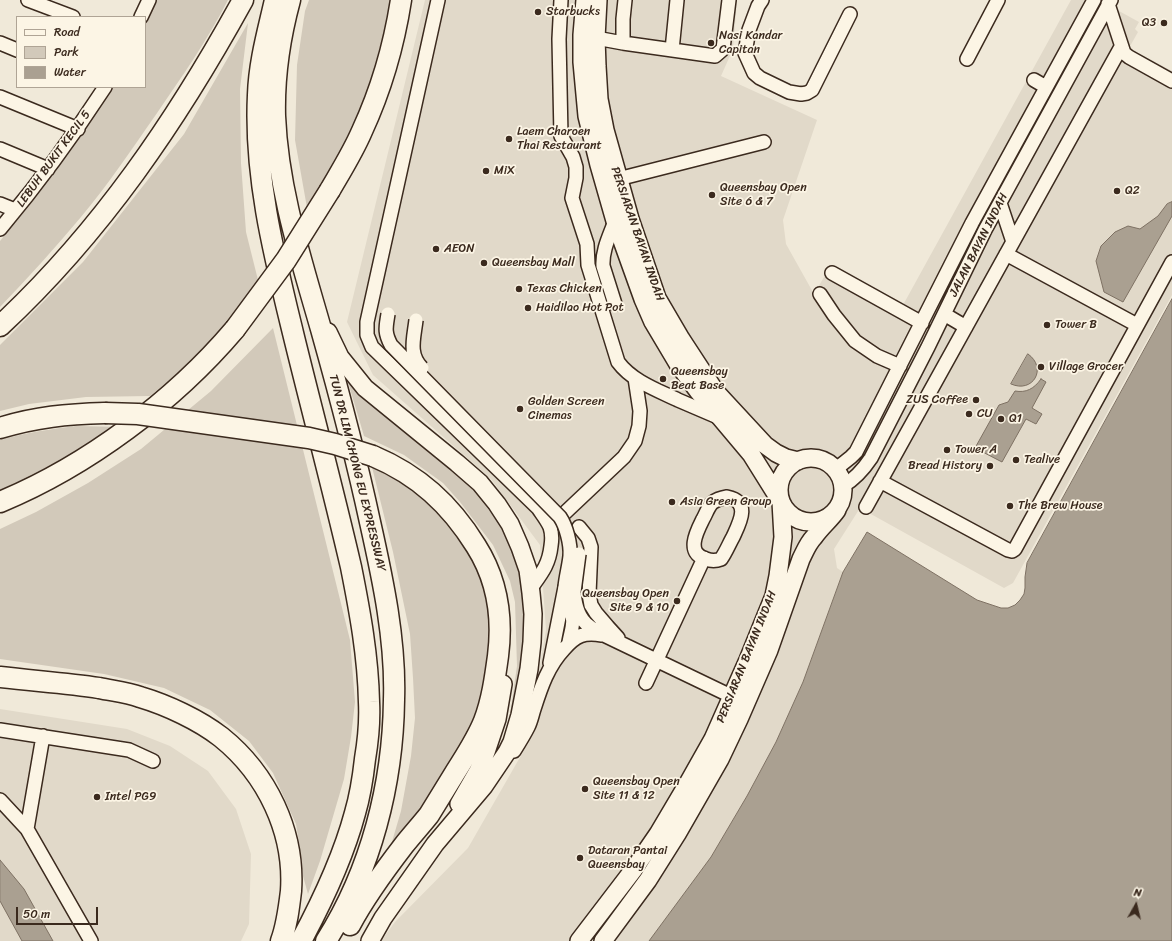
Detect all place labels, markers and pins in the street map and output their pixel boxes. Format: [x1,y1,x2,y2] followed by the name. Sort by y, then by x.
[546,5,600,19] place label: Starbucks
[533,7,543,17] marker: Starbucks
[1142,16,1156,30] place label: Q3
[1159,18,1169,28] marker: Q3
[719,29,782,57] place label: Nasi Kandar Capitan
[706,38,716,48] marker: Nasi Kandar Capitan
[517,125,602,153] place label: Laem Charoen Thai Restaurant
[504,134,514,144] marker: Laem Charoen Thai Restaurant
[494,164,515,178] place label: MiX
[481,166,491,176] marker: MiX
[720,181,807,209] place label: Queensbay Open Site 6 & 7
[1125,184,1140,198] place label: Q2
[1112,186,1122,196] marker: Q2
[707,190,717,200] marker: Queensbay Open Site 6 & 7
[444,242,475,256] place label: AEON
[431,244,441,254] marker: AEON
[492,256,575,270] place label: Queensbay Mall
[479,258,489,268] marker: Queensbay Mall
[527,282,602,296] place label: Texas Chicken
[514,284,524,294] marker: Texas Chicken
[536,301,624,315] place label: Haidilao Hot Pot
[523,303,533,313] marker: Haidilao Hot Pot
[1055,318,1097,332] place label: Tower B
[1042,320,1052,330] marker: Tower B
[1049,360,1123,374] place label: Village Grocer
[1036,362,1046,372] marker: Village Grocer
[671,365,728,393] place label: Queensbay Beat Base
[658,374,668,384] marker: Queensbay Beat Base
[906,393,968,407] place label: ZUS Coffee
[528,395,604,423] place label: Golden Screen Cinemas
[971,395,981,405] marker: ZUS Coffee
[515,404,525,414] marker: Golden Screen Cinemas
[977,407,992,421] place label: CU
[964,409,974,419] marker: CU
[1009,412,1022,426] place label: Q1
[996,414,1006,424] marker: Q1
[955,443,997,457] place label: Tower A
[942,445,952,455] marker: Tower A
[1024,453,1060,467] place label: Tealive
[1011,455,1021,465] marker: Tealive
[908,459,982,473] place label: Bread History
[985,461,995,471] marker: Bread History
[680,495,771,509] place label: Asia Green Group
[667,497,677,507] marker: Asia Green Group
[1018,499,1103,513] place label: The Brew House
[1005,501,1015,511] marker: The Brew House
[582,587,669,615] place label: Queensbay Open Site 9 & 10
[672,596,682,606] marker: Queensbay Open Site 9 & 10
[593,775,680,803] place label: Queensbay Open Site 11 & 12
[580,784,590,794] marker: Queensbay Open Site 11 & 12
[105,790,156,804] place label: Intel PG9
[92,792,102,802] marker: Intel PG9
[588,844,667,872] place label: Dataran Pantai Queensbay
[575,853,585,863] marker: Dataran Pantai Queensbay

